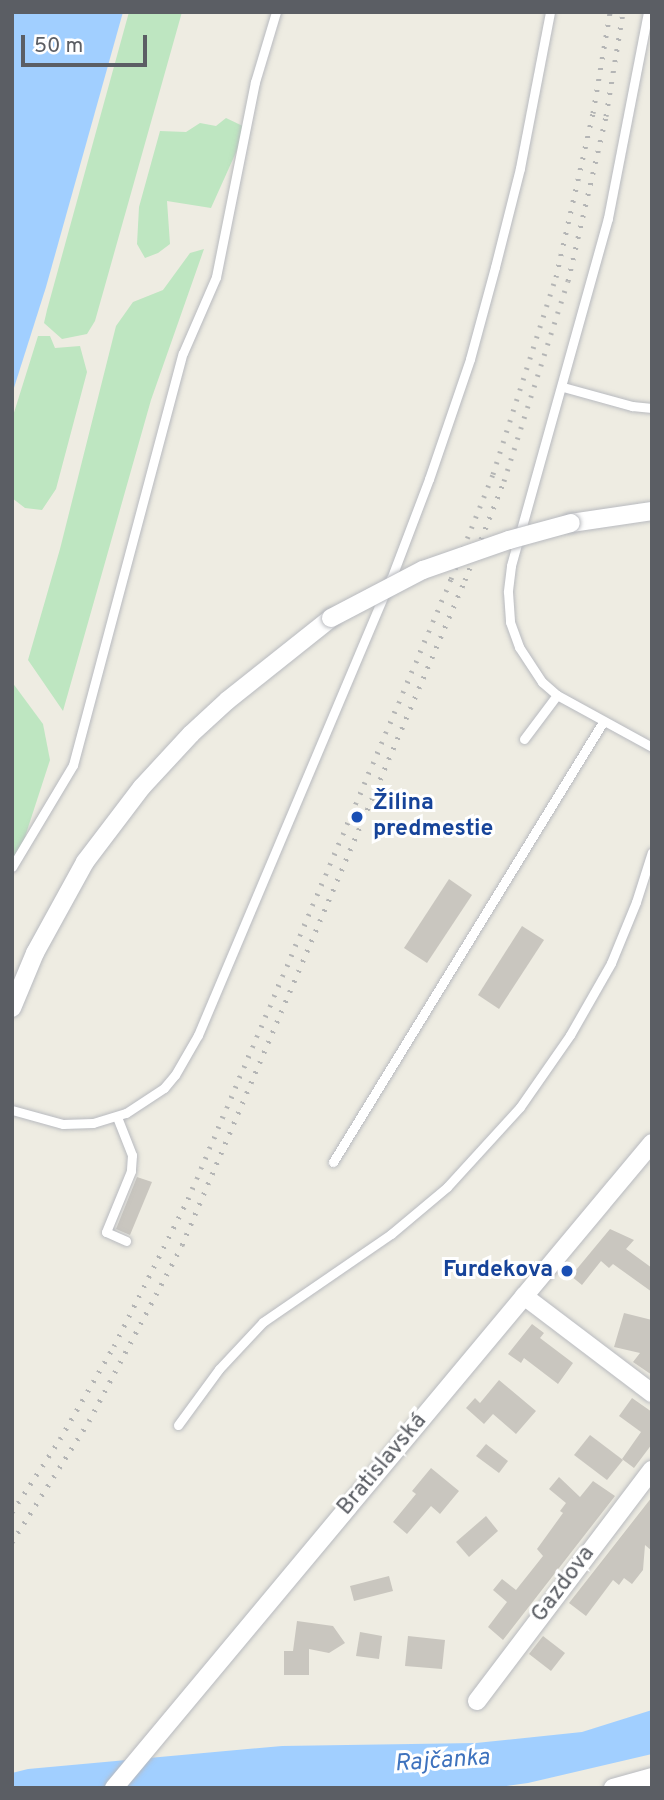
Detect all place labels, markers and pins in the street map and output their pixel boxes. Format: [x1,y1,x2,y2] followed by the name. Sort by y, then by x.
[373,790,493,844] place label: Žilina predmestie
[347,807,367,827] marker: Žilina predmestie
[443,1257,553,1285] place label: Furdekova
[559,1263,575,1279] marker: Furdekova

